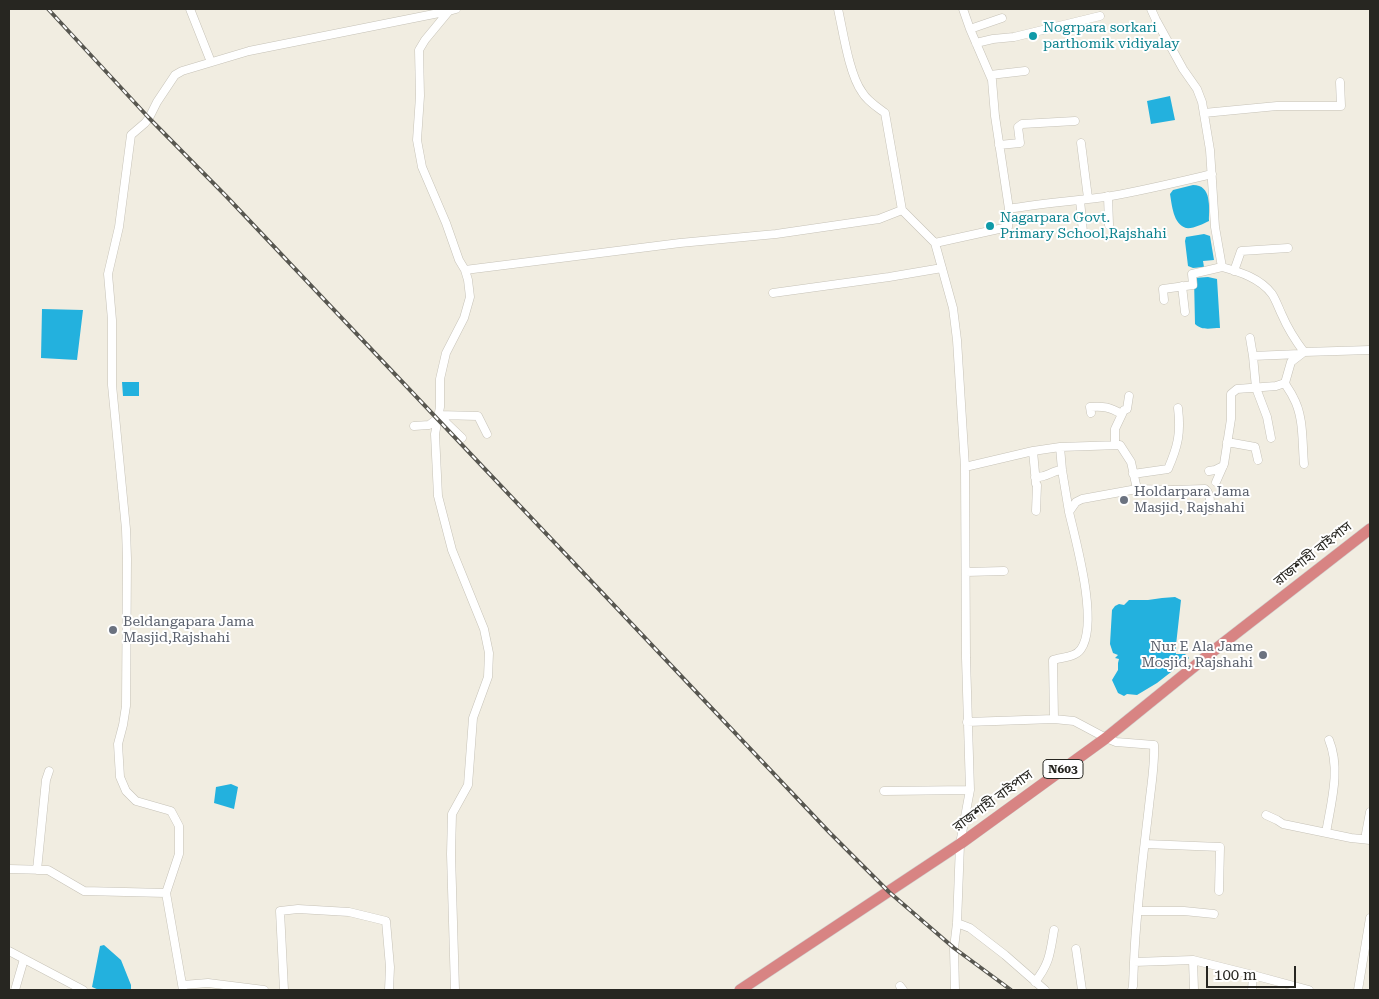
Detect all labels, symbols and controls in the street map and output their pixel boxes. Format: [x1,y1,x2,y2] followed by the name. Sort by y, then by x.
[1043,20,1180,52] place label: Nogrpara sorkari parthomik vidiyalay
[1027,30,1039,42] marker: Nogrpara sorkari parthomik vidiyalay
[1000,210,1167,242] place label: Nagarpara Govt. Primary School,Rajshahi
[984,220,996,232] marker: Nagarpara Govt. Primary School,Rajshahi
[1134,484,1250,516] place label: Holdarpara Jama Masjid, Rajshahi
[1118,494,1130,506] marker: Holdarpara Jama Masjid, Rajshahi
[1271,518,1355,590] street label: রাজশাহী বাইপাস
[123,614,254,646] place label: Beldangapara Jama Masjid,Rajshahi
[107,624,119,636] marker: Beldangapara Jama Masjid,Rajshahi
[1141,639,1253,672] place label: Nur E Ala Jame Mosjid, Rajshahi
[1257,649,1269,661] marker: Nur E Ala Jame Mosjid, Rajshahi
[1043,760,1083,779] road number: N603
[950,767,1036,835] street label: রাজশাহী বাইপাস
[1209,956,1299,988] scale bar
[1214,966,1257,984] text: 100 m

